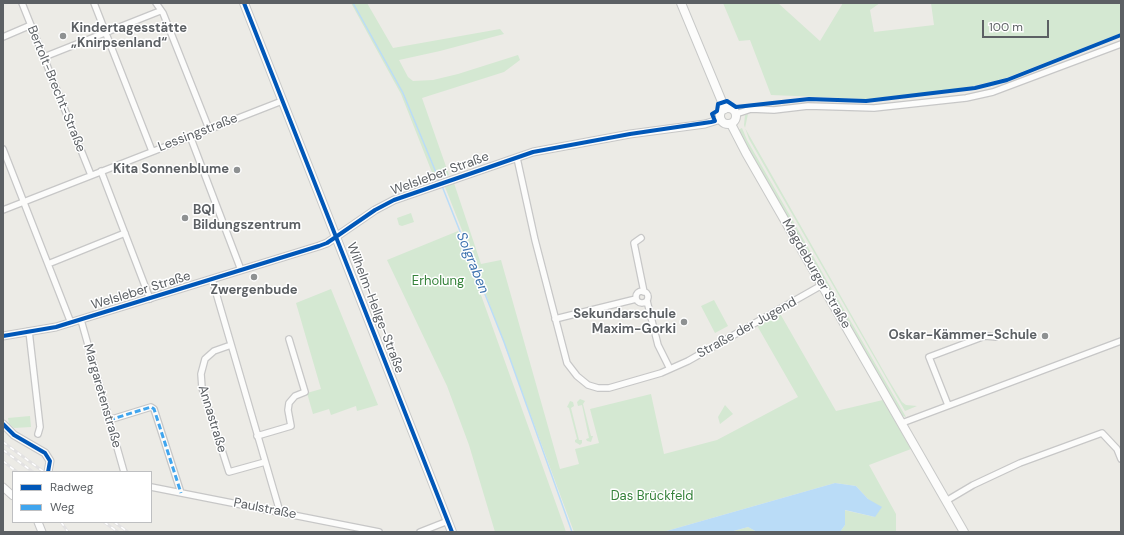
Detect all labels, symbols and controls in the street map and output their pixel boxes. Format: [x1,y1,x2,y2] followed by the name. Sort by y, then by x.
[984,12,1051,38] scale bar
[989,19,1023,35] text: 100 m
[71,21,187,52] place label: Kindertagesstätte „Knirpsenland“
[24,24,88,154] street label: Bertolt-Brecht-Straße
[58,31,68,41] marker: Kindertagesstätte „Knirpsenland“
[156,111,240,155] street label: Lessingstraße
[389,149,491,199] street label: Welsleber Straße
[113,162,229,178] place label: Kita Sonnenblume
[232,165,242,175] marker: Kita Sonnenblume
[193,203,301,234] place label: BQI Bildungszentrum
[180,213,190,223] marker: BQI Bildungszentrum
[778,217,854,331] street label: Magdeburger Straße
[452,230,492,296] water label: Solgraben
[343,240,407,376] street label: Wilhelm-Hellge-Straße
[89,268,193,314] street label: Welsleber Straße
[249,272,259,282] marker: Zwergenbude
[412,274,464,290] park label: Erholung
[210,283,298,299] place label: Zwergenbude
[694,294,800,362] street label: Straße der Jugend
[573,307,676,338] place label: Sekundarschule Maxim-Gorki
[679,317,689,327] marker: Sekundarschule Maxim-Gorki
[888,328,1037,344] place label: Oskar-Kämmer-Schule
[1040,331,1050,341] marker: Oskar-Kämmer-Schule
[80,342,124,450] street label: Margaretenstraße
[194,383,230,455] street label: Annastraße
[12,471,152,523] legend
[50,479,93,495] text: Radweg
[611,489,693,505] park label: Das Brückfeld
[232,495,298,523] street label: Paulstraße
[50,499,74,515] text: Weg

